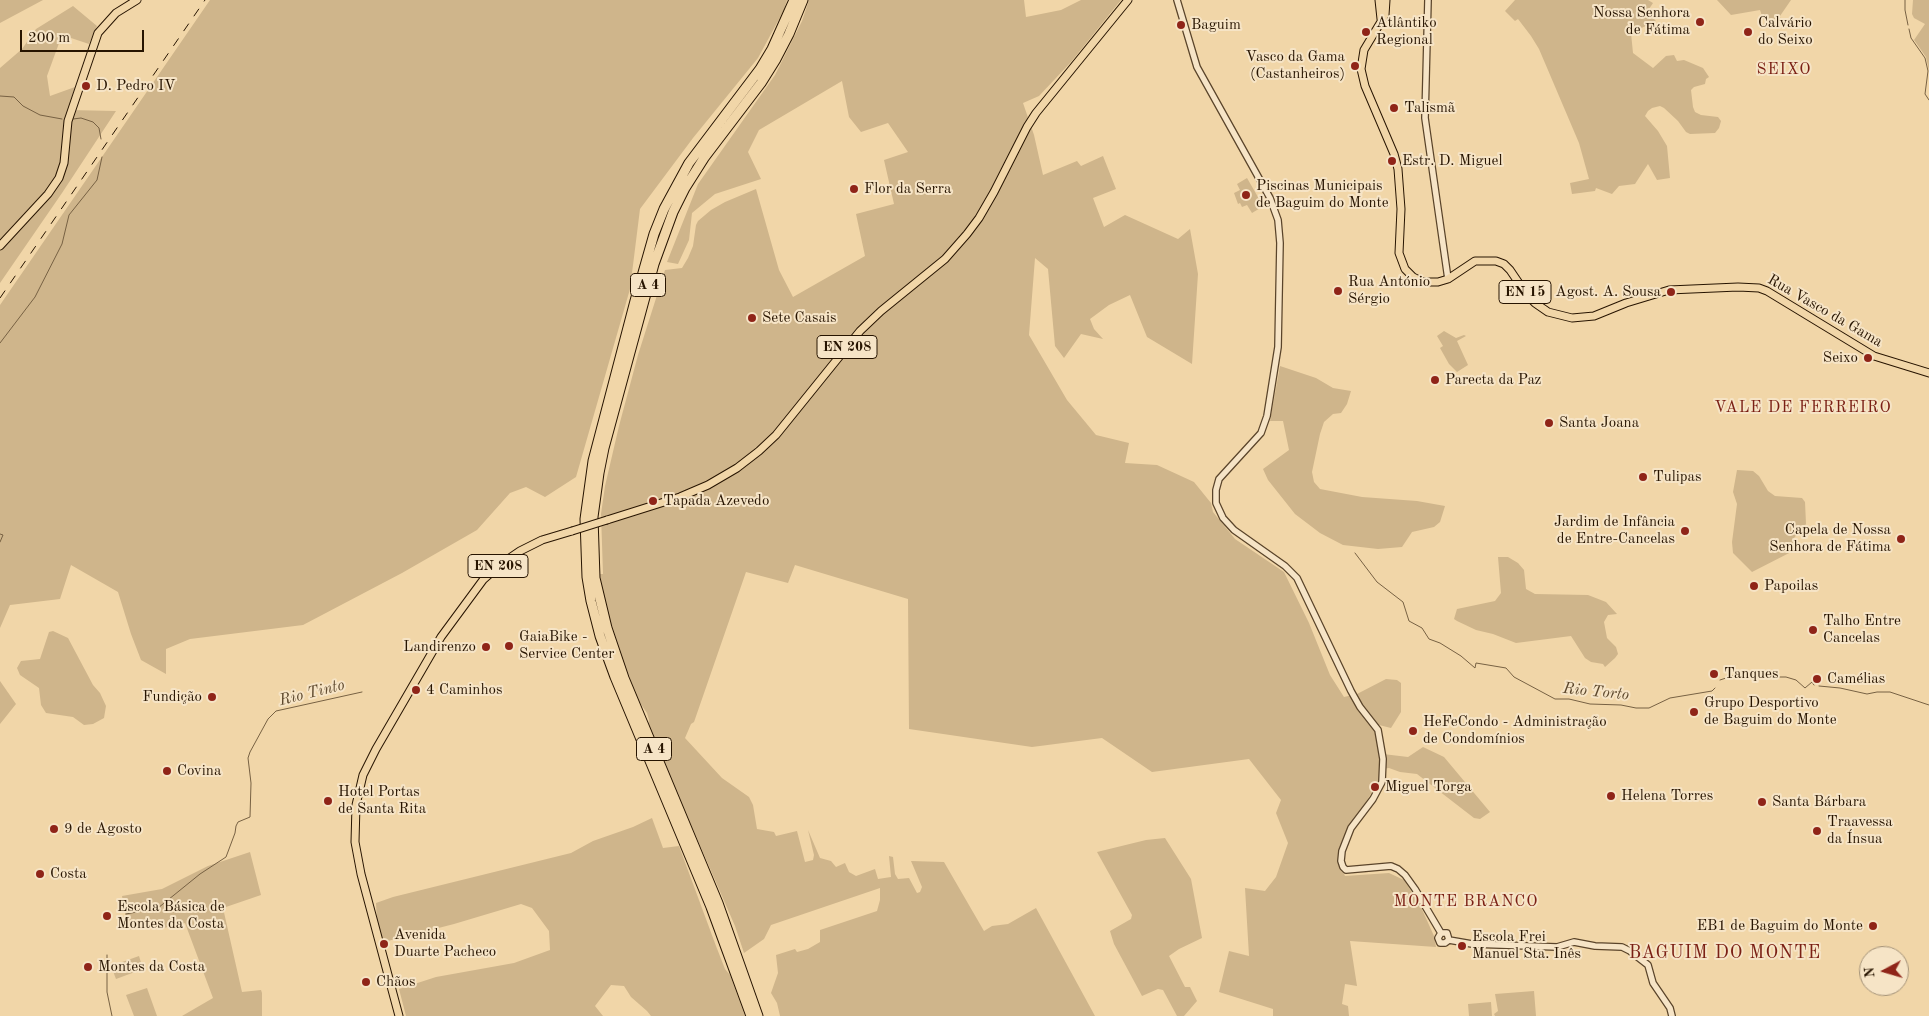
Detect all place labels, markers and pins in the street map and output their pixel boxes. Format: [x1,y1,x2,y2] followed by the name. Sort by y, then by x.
[1593,4,1690,39] place label: Nossa Senhora de Fátima
[1376,14,1437,49] place label: Atlântiko Regional
[1758,14,1813,49] place label: Calvário do Seixo
[1191,16,1241,34] place label: Baguim
[1694,16,1706,28] marker: Nossa Senhora de Fátima
[1175,19,1187,31] marker: Baguim
[1360,26,1372,38] marker: Atlântiko Regional
[1742,26,1754,38] marker: Calvário do Seixo
[1246,48,1345,83] place label: Vasco da Gama (Castanheiros)
[1349,60,1361,72] marker: Vasco da Gama (Castanheiros)
[96,77,176,95] place label: D. Pedro IV
[80,80,92,92] marker: D. Pedro IV
[1404,99,1455,117] place label: Talismã
[1388,102,1400,114] marker: Talismã
[1402,152,1502,170] place label: Estr. D. Miguel
[1386,155,1398,167] marker: Estr. D. Miguel
[1256,177,1389,212] place label: Piscinas Municipais de Baguim do Monte
[864,180,951,198] place label: Flor da Serra
[848,183,860,195] marker: Flor da Serra
[1240,189,1252,201] marker: Piscinas Municipais de Baguim do Monte
[1348,273,1430,308] place label: Rua António Sérgio
[1555,283,1661,301] place label: Agost. A. Sousa
[1332,285,1344,297] marker: Rua António Sérgio
[1665,286,1677,298] marker: Agost. A. Sousa
[762,309,836,327] place label: Sete Casais
[746,312,758,324] marker: Sete Casais
[1823,349,1858,367] place label: Seixo
[1862,352,1874,364] marker: Seixo
[1445,371,1541,389] place label: Parecta da Paz
[1429,374,1441,386] marker: Parecta da Paz
[1559,414,1639,432] place label: Santa Joana
[1543,417,1555,429] marker: Santa Joana
[1653,468,1702,486] place label: Tulipas
[1637,471,1649,483] marker: Tulipas
[663,492,769,510] place label: Tapada Azevedo
[647,495,659,507] marker: Tapada Azevedo
[1554,513,1675,548] place label: Jardim de Infância de Entre-Cancelas
[1769,521,1891,556] place label: Capela de Nossa Senhora de Fátima
[1679,525,1691,537] marker: Jardim de Infância de Entre-Cancelas
[1895,533,1907,545] marker: Capela de Nossa Senhora de Fátima
[1764,577,1818,595] place label: Papoilas
[1748,580,1760,592] marker: Papoilas
[1823,612,1901,647] place label: Talho Entre Cancelas
[1807,624,1819,636] marker: Talho Entre Cancelas
[519,628,614,663] place label: GaiaBike - Service Center
[403,638,476,656] place label: Landirenzo
[503,640,515,652] marker: GaiaBike - Service Center
[480,641,492,653] marker: Landirenzo
[1724,665,1778,683] place label: Tanques
[1708,668,1720,680] marker: Tanques
[1827,670,1885,688] place label: Camélias
[1811,673,1823,685] marker: Camélias
[426,681,503,699] place label: 4 Caminhos
[410,684,422,696] marker: 4 Caminhos
[142,688,202,706] place label: Fundição
[206,691,218,703] marker: Fundição
[1704,694,1837,729] place label: Grupo Desportivo de Baguim do Monte
[1688,706,1700,718] marker: Grupo Desportivo de Baguim do Monte
[1423,713,1607,748] place label: HeFeCondo - Administração de Condomínios
[1407,725,1419,737] marker: HeFeCondo - Administração de Condomínios
[177,762,221,780] place label: Covina
[161,765,173,777] marker: Covina
[1385,778,1472,796] place label: Miguel Torga
[1369,781,1381,793] marker: Miguel Torga
[338,783,426,818] place label: Hotel Portas de Santa Rita
[1621,787,1713,805] place label: Helena Torres
[1605,790,1617,802] marker: Helena Torres
[1772,793,1866,811] place label: Santa Bárbara
[322,795,334,807] marker: Hotel Portas de Santa Rita
[1756,796,1768,808] marker: Santa Bárbara
[1827,813,1893,848] place label: Traavessa da Ínsua
[64,820,142,838] place label: 9 de Agosto
[48,823,60,835] marker: 9 de Agosto
[1811,825,1823,837] marker: Traavessa da Ínsua
[50,865,87,883] place label: Costa
[34,868,46,880] marker: Costa
[117,898,225,933] place label: Escola Básica de Montes da Costa
[101,910,113,922] marker: Escola Básica de Montes da Costa
[1697,917,1863,935] place label: EB1 de Baguim do Monte
[1867,920,1879,932] marker: EB1 de Baguim do Monte
[394,926,496,961] place label: Avenida Duarte Pacheco
[1472,928,1581,963] place label: Escola Frei Manuel Sta. Inês
[378,938,390,950] marker: Avenida Duarte Pacheco
[1456,940,1468,952] marker: Escola Frei Manuel Sta. Inês
[98,958,205,976] place label: Montes da Costa
[82,961,94,973] marker: Montes da Costa
[376,973,416,991] place label: Chãos
[360,976,372,988] marker: Chãos

